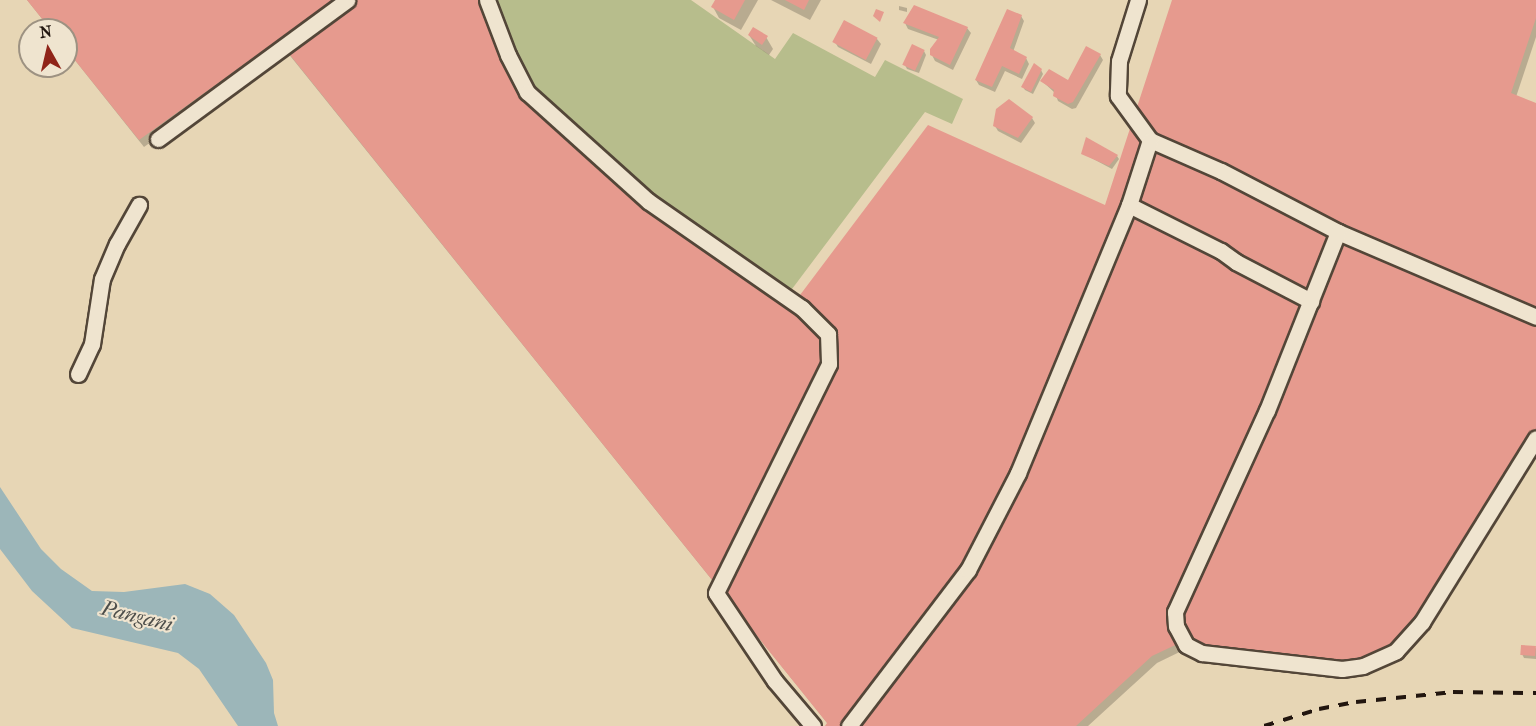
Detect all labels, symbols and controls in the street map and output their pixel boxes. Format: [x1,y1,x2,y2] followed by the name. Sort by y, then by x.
[18,18,78,78] north arrow
[38,21,53,42] text: N
[99,595,175,637] water label: Pangani

